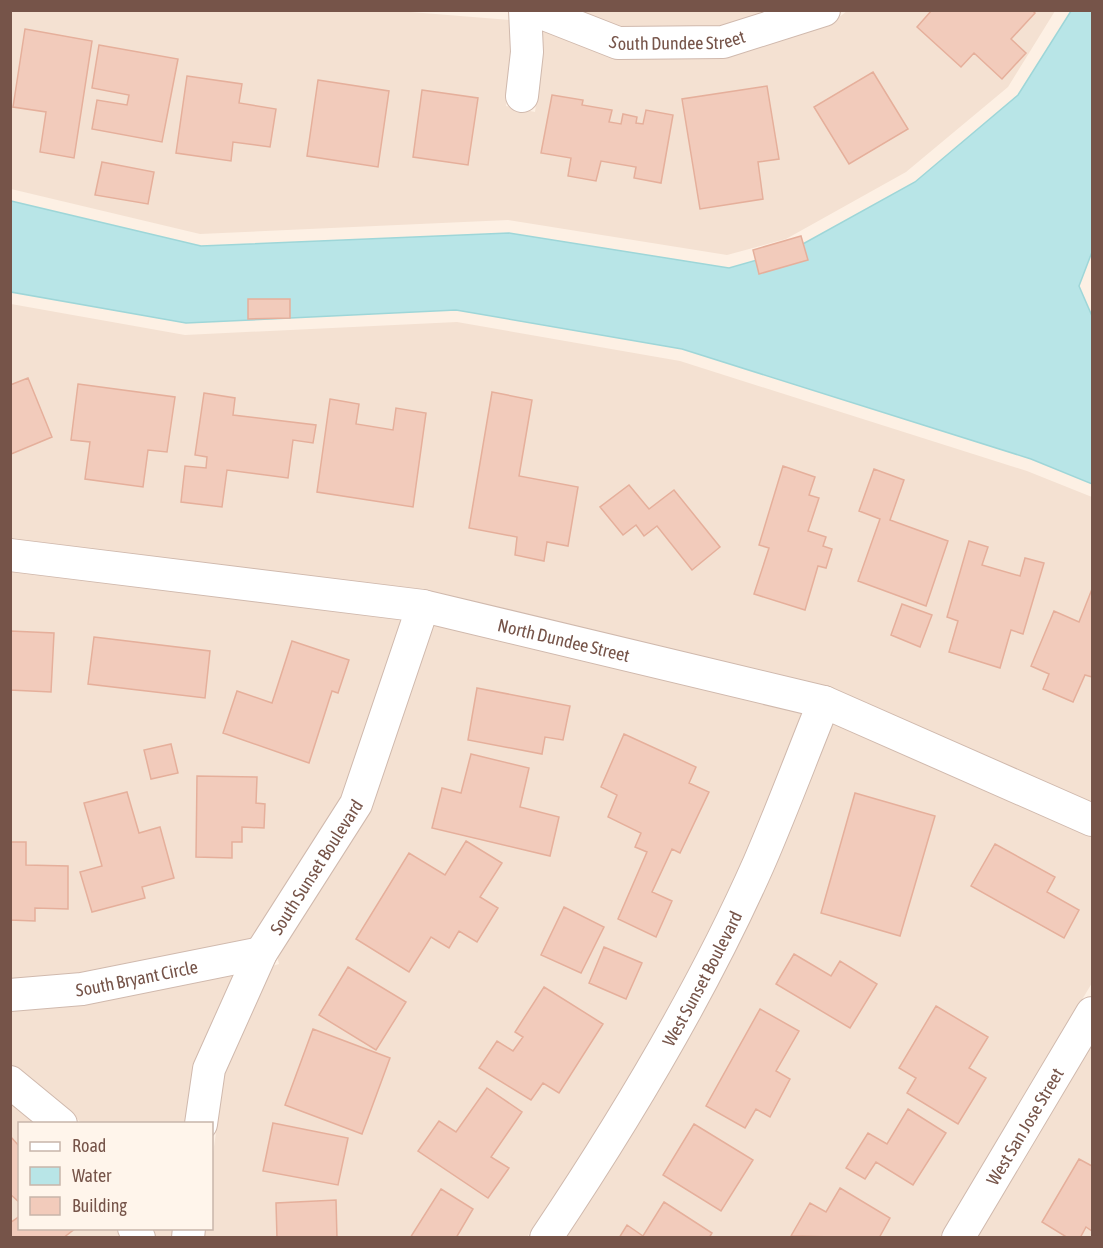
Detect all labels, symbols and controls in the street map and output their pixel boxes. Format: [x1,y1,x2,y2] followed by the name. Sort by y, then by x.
[607,25,748,54] street label: South Dundee Street
[496,614,632,666] street label: North Dundee Street
[265,795,367,938] street label: South Sunset Boulevard
[657,907,746,1050] street label: West Sunset Boulevard
[75,955,200,1000] street label: South Bryant Circle
[982,1064,1067,1189] street label: West San Jose Street
[18,1122,213,1230] legend
[72,1135,106,1156] text: Road
[72,1165,112,1186] text: Water
[72,1195,127,1216] text: Building

